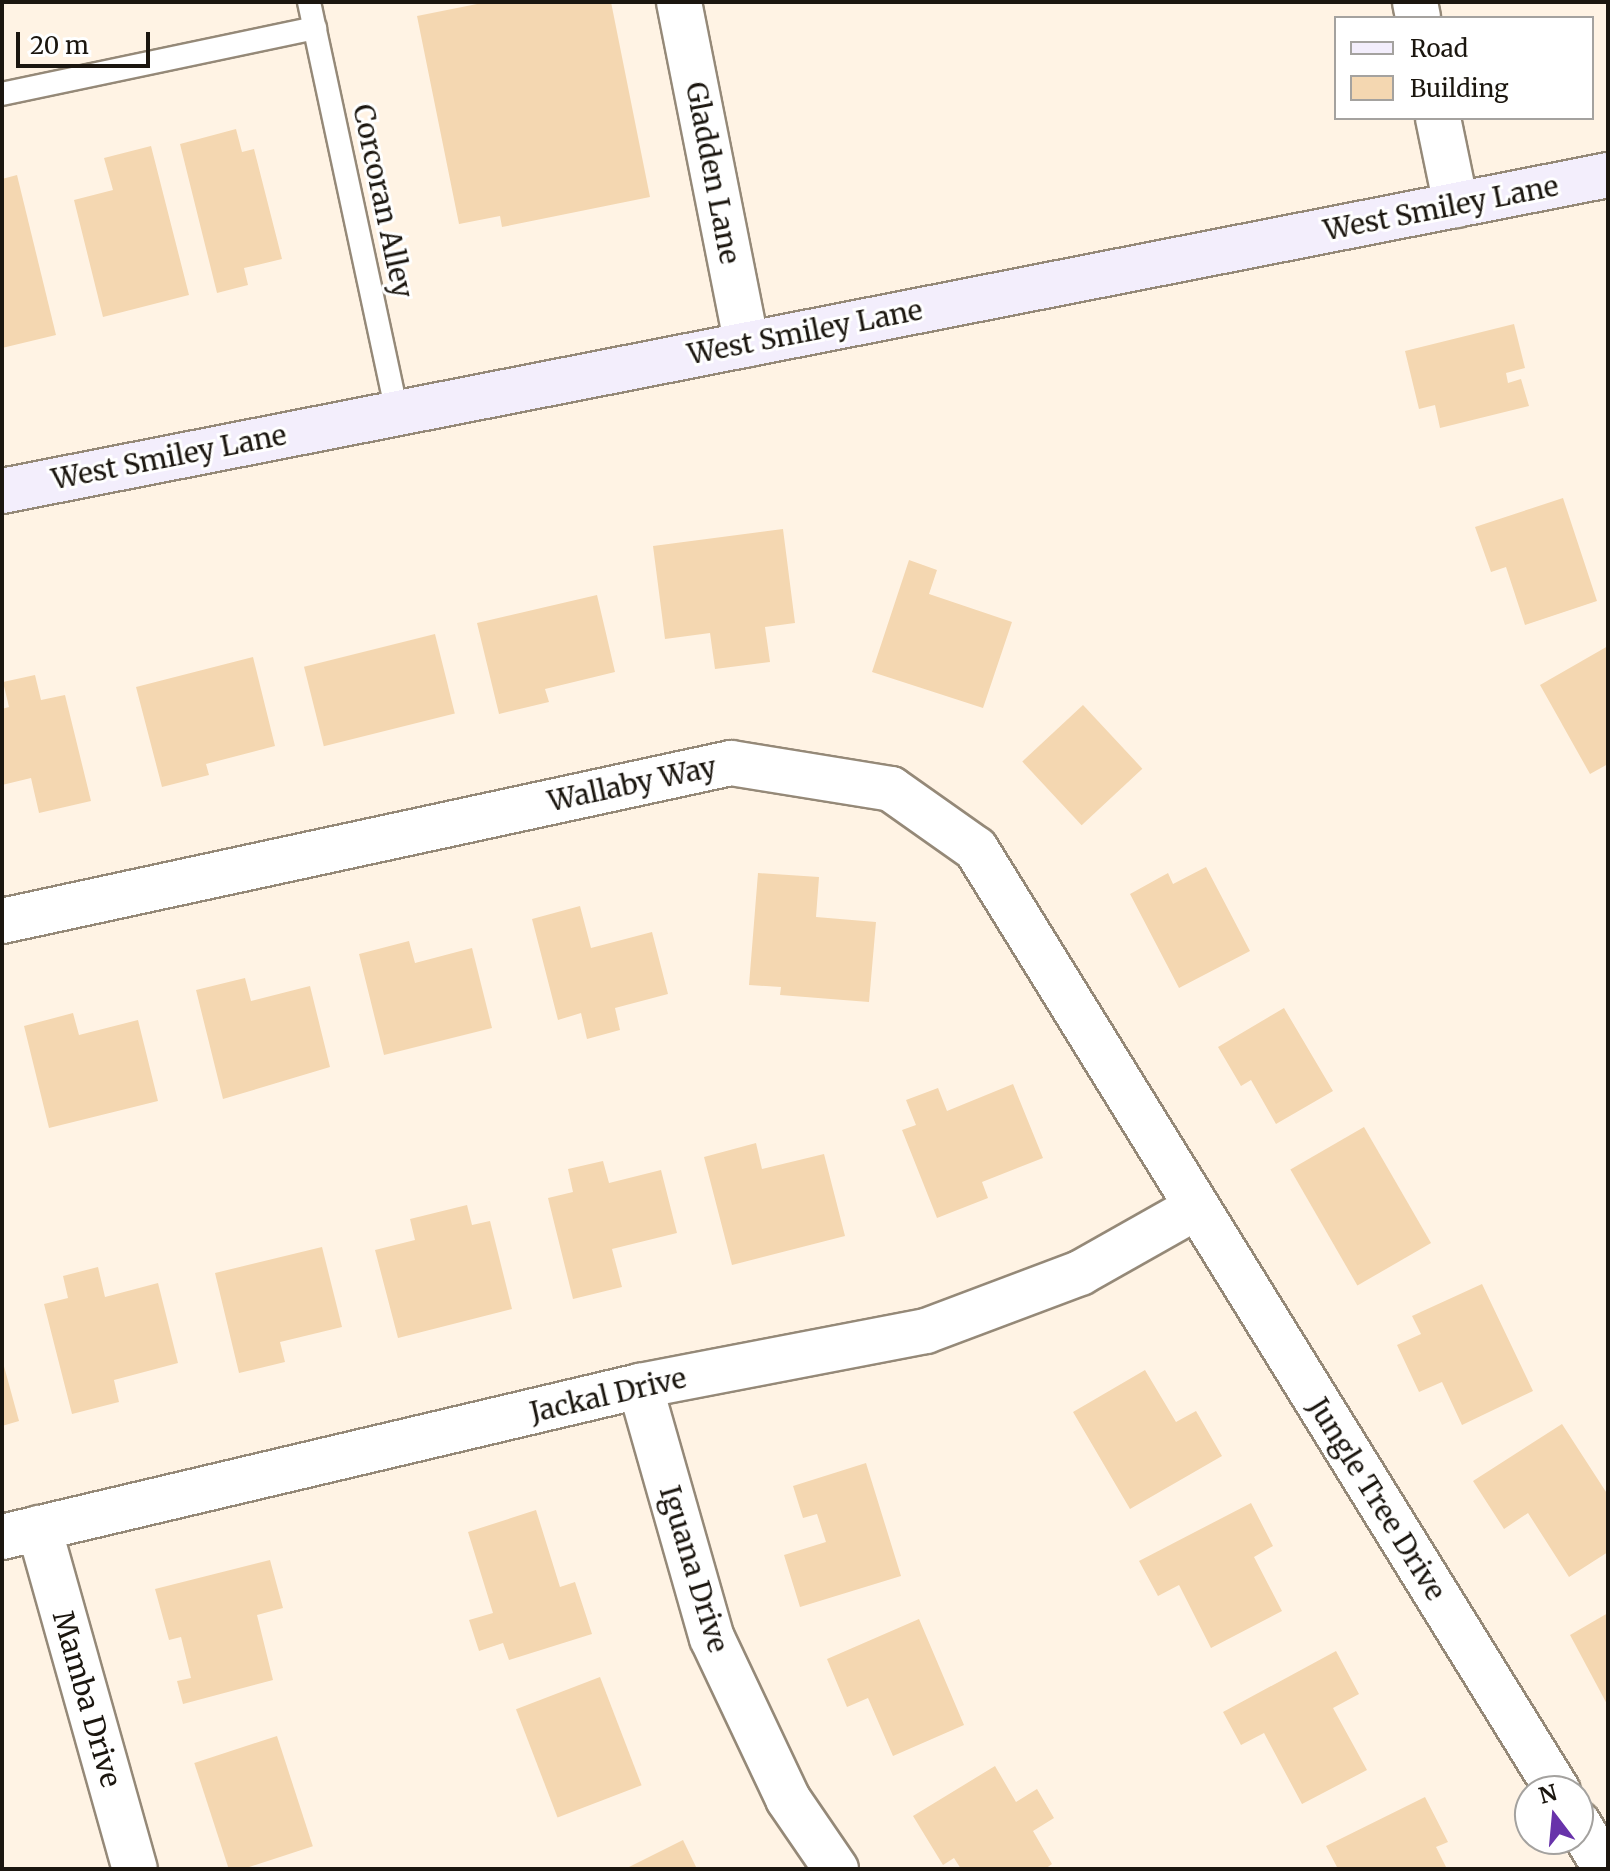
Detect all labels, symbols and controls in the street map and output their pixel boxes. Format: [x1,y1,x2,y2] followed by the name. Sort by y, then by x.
[20,16,154,66] scale bar
[1334,16,1594,120] legend
[30,30,89,61] text: 20 m
[1410,33,1468,64] text: Road
[1410,73,1509,104] text: Building
[679,79,747,267] street label: Gladden Lane
[346,101,420,301] street label: Corcoran Alley
[1321,169,1561,247] street label: West Smiley Lane
[685,293,925,371] street label: West Smiley Lane
[49,418,289,496] street label: West Smiley Lane
[545,750,719,818] street label: Wallaby Way
[527,1361,689,1429] street label: Jackal Drive
[1301,1392,1453,1606] street label: Jungle Tree Drive
[653,1482,735,1656] street label: Iguana Drive
[46,1607,128,1791] street label: Mamba Drive
[1514,1775,1594,1855] north arrow
[1536,1778,1560,1810] text: N

